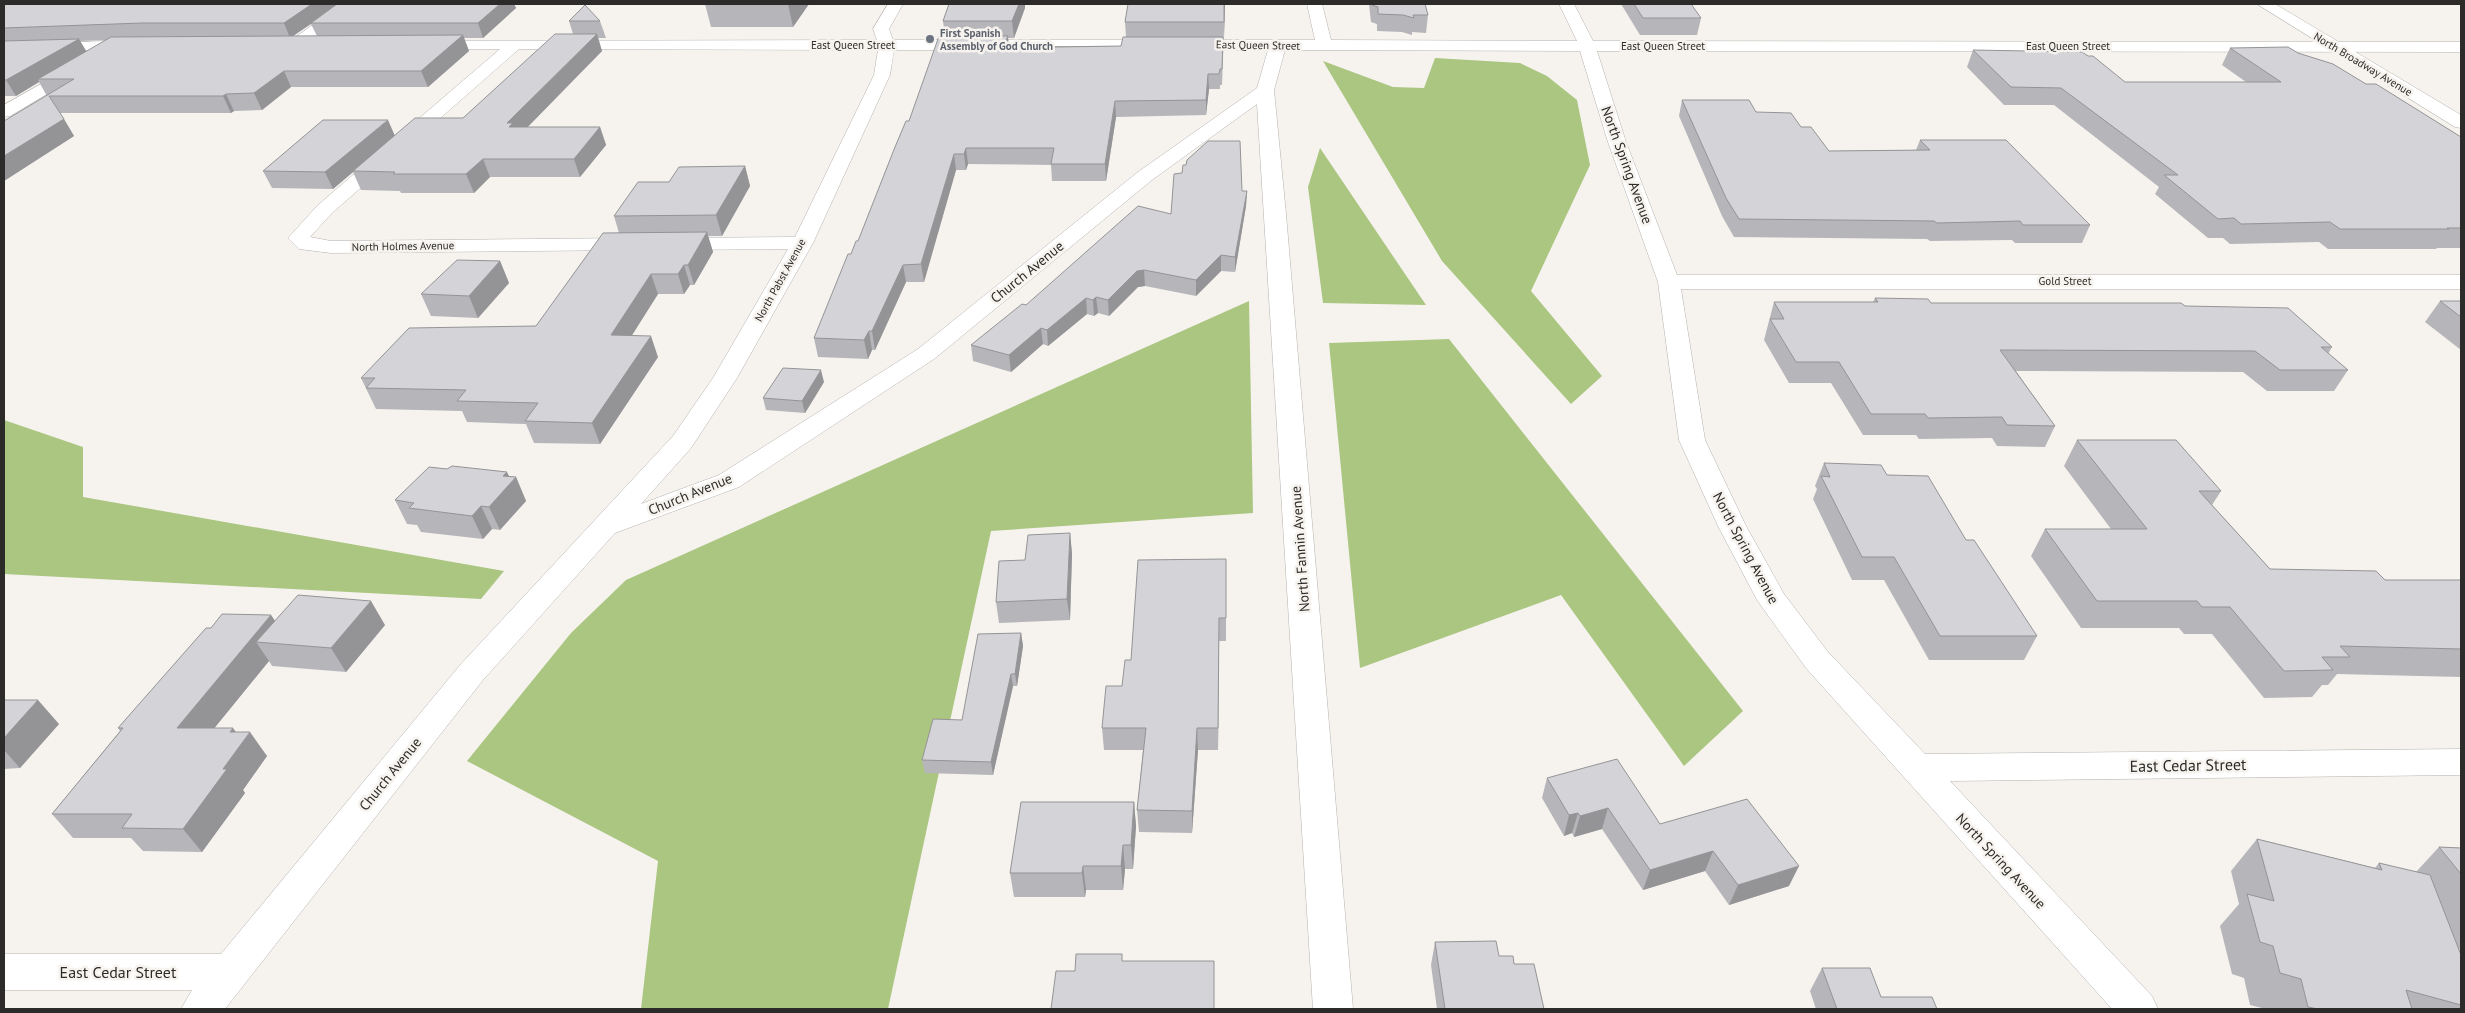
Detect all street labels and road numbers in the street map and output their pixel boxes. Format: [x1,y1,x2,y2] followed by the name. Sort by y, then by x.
[2311,29,2415,99] street label: North Broadway Avenue
[1216,37,1300,53] street label: East Queen Street
[811,38,895,52] street label: East Queen Street
[1621,39,1705,53] street label: East Queen Street
[2026,39,2110,53] street label: East Queen Street
[1597,104,1657,226] street label: North Spring Avenue
[751,236,809,324] street label: North Pabst Avenue
[987,237,1067,307] street label: Church Avenue
[352,238,455,254] street label: North Holmes Avenue
[2039,274,2092,288] street label: Gold Street
[645,469,735,519] street label: Church Avenue
[1287,485,1313,613] street label: North Fannin Avenue
[1709,489,1783,607] street label: North Spring Avenue
[355,734,425,814] street label: Church Avenue
[2129,754,2247,776] street label: East Cedar Street
[1952,810,2050,912] street label: North Spring Avenue
[60,962,177,982] street label: East Cedar Street

